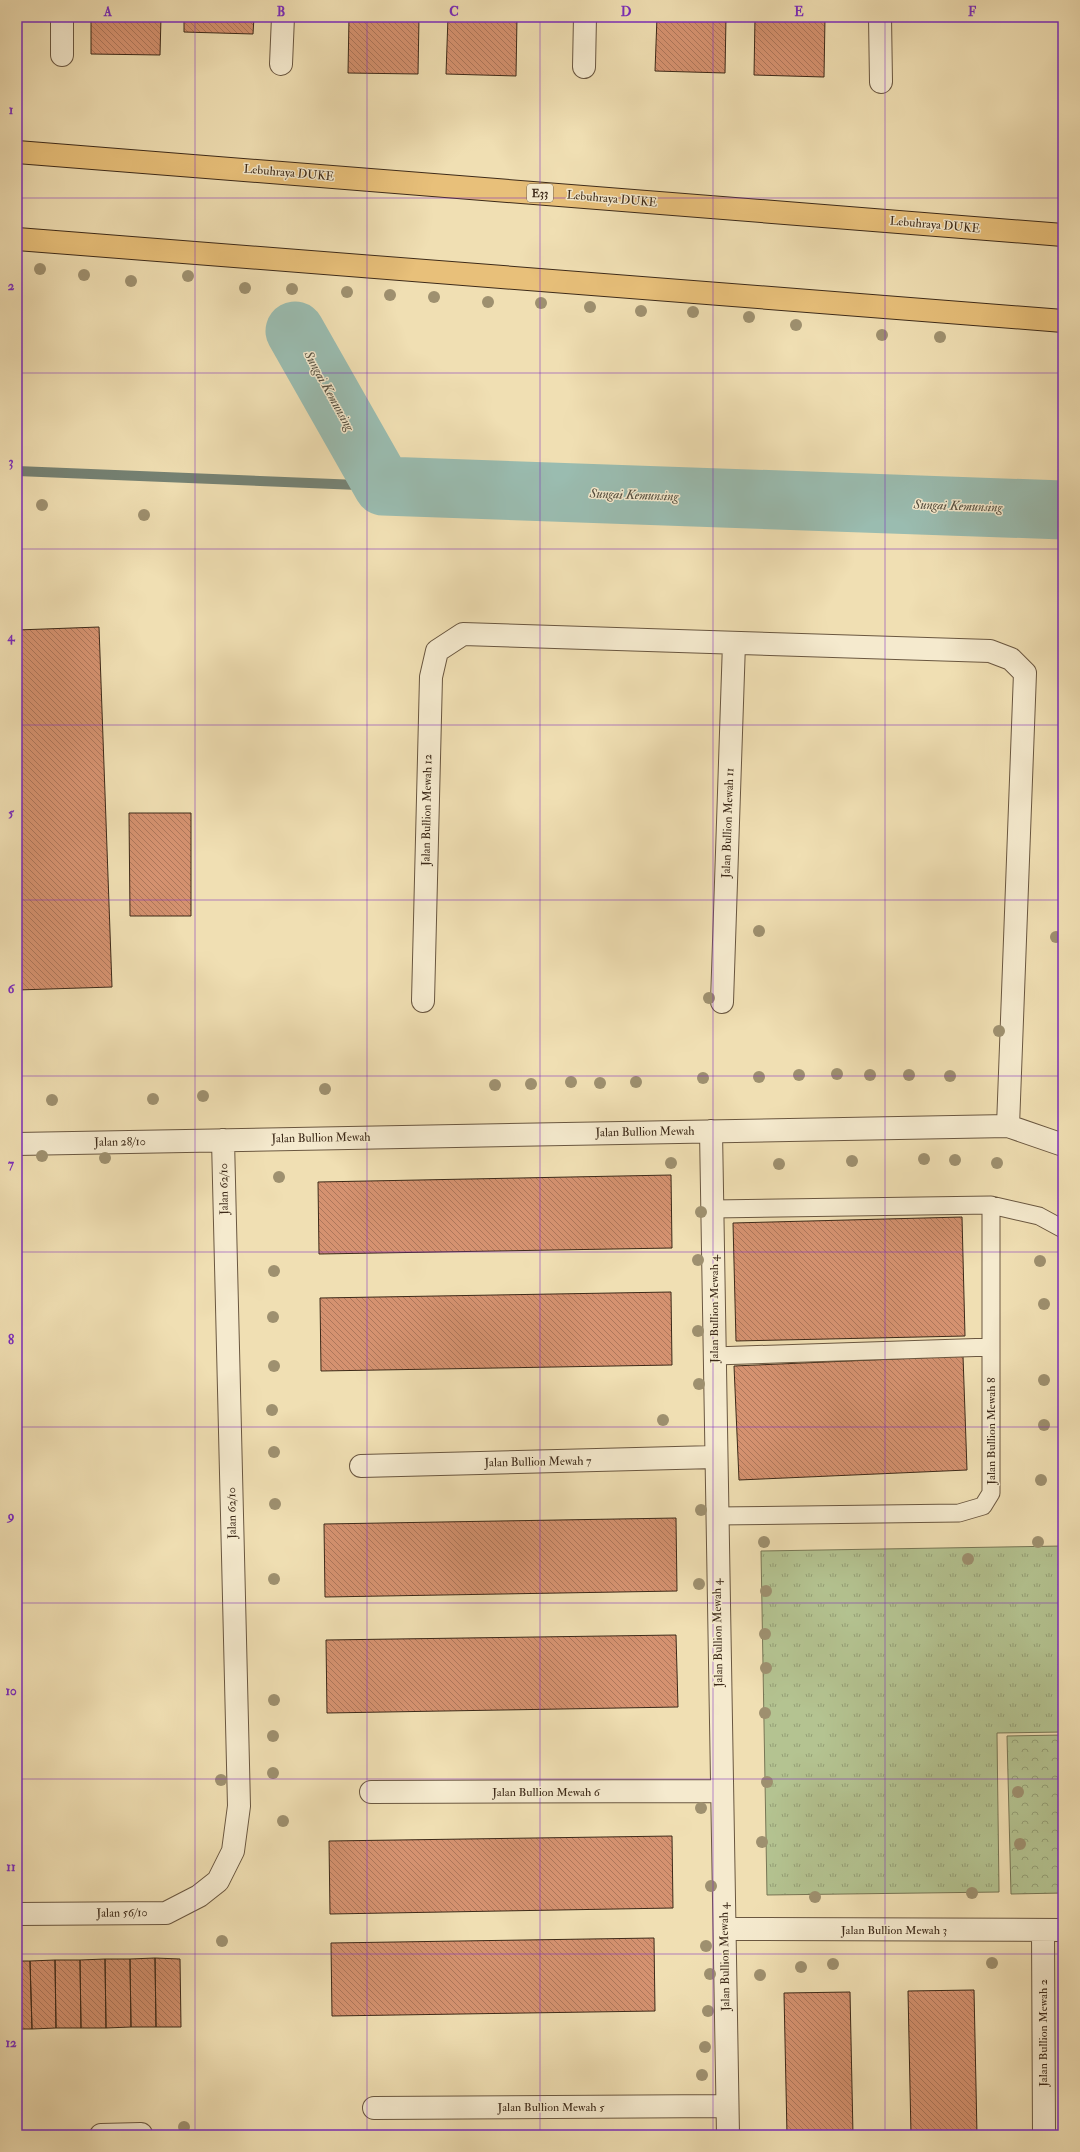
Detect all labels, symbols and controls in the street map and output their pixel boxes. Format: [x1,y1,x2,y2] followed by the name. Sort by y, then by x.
[103,4,113,20] text: A
[277,4,285,20] text: B
[449,4,459,20] text: C
[621,4,632,20] text: D
[794,4,804,20] text: E
[968,4,977,20] text: F
[9,102,14,118] text: 1
[243,162,335,184] street label: Lebuhraya DUKE
[527,184,553,202] road number: E33
[566,188,658,210] street label: Lebuhraya DUKE
[889,214,981,236] street label: Lebuhraya DUKE
[8,278,15,294] text: 2
[300,347,358,435] water label: Sungai Kemunsing
[9,454,14,470] text: 3
[588,485,680,505] water label: Sungai Kemunsing
[912,496,1004,516] water label: Sungai Kemunsing
[6,629,15,645] text: 4
[419,754,435,867] street label: Jalan Bullion Mewah 12
[719,768,737,879] street label: Jalan Bullion Mewah 11
[8,805,14,821] text: 5
[8,981,16,997] text: 6
[594,1124,695,1140] street label: Jalan Bullion Mewah
[270,1130,371,1146] street label: Jalan Bullion Mewah
[93,1134,146,1150] street label: Jalan 28/10
[8,1156,15,1172] text: 7
[216,1163,232,1216] street label: Jalan 62/10
[707,1254,722,1364] street label: Jalan Bullion Mewah 4
[8,1332,14,1348] text: 8
[984,1377,999,1486] street label: Jalan Bullion Mewah 8
[483,1454,592,1470] street label: Jalan Bullion Mewah 7
[224,1487,240,1540] street label: Jalan 62/10
[6,1508,15,1524] text: 9
[710,1578,726,1688] street label: Jalan Bullion Mewah 4
[5,1683,17,1699] text: 10
[491,1785,601,1800] street label: Jalan Bullion Mewah 6
[6,1859,16,1875] text: 11
[717,1902,733,2012] street label: Jalan Bullion Mewah 4
[95,1905,148,1921] street label: Jalan 56/10
[840,1923,947,1938] street label: Jalan Bullion Mewah 3
[1036,1979,1051,2088] street label: Jalan Bullion Mewah 2
[5,2035,17,2051] text: 12
[497,2100,605,2115] street label: Jalan Bullion Mewah 5

